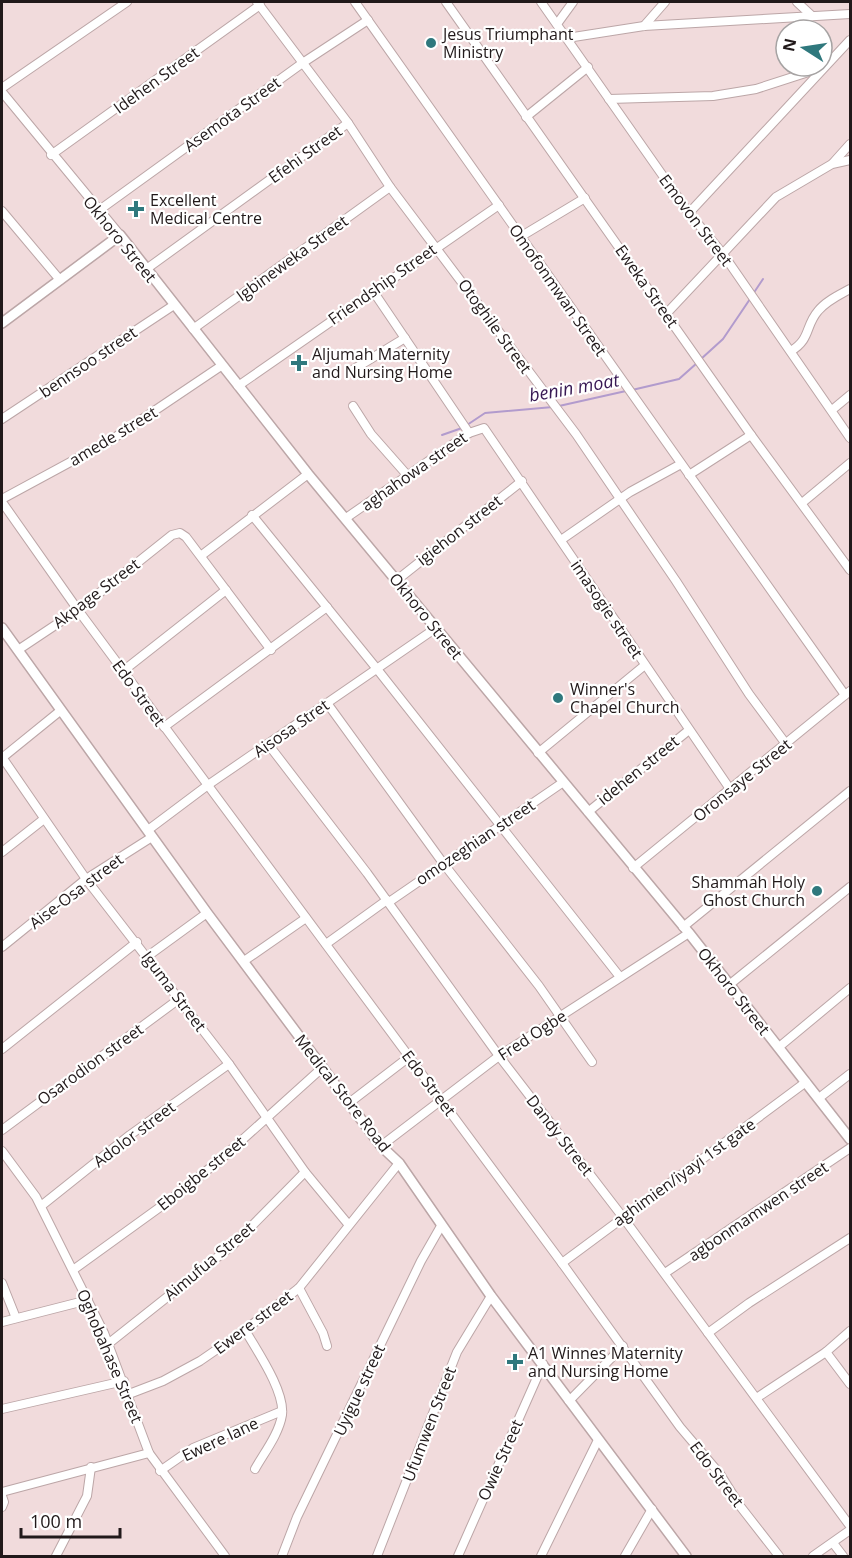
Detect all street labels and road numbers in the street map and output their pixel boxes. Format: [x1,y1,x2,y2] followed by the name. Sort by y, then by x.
[109,41,203,118] street label: Idehen Street
[179,71,285,157] street label: Asemota Street
[264,120,346,188] street label: Efehi Street
[654,170,738,271] street label: Emovon Street
[78,191,162,287] street label: Okhoro Street
[232,210,353,306] street label: Igbineweka Street
[504,220,612,361] street label: Omofonmwan Street
[323,238,441,330] street label: Friendship Street
[610,240,684,332] street label: Eweka Street
[453,274,537,378] street label: Otoghile Street
[35,321,141,403] street label: bennsoo street
[65,401,161,471] street label: amede street
[357,426,472,516] street label: aghahowa street
[412,490,506,570] street label: igiehon street
[48,553,144,633] street label: Akpage Street
[566,555,648,663] street label: imasogie street
[384,568,468,664] street label: Okhoro Street
[107,655,171,731] street label: Edo Street
[249,694,334,762] street label: Aisosa Stret
[593,730,684,810] street label: idehen street
[688,733,796,827] street label: Oronsaye Street
[411,794,539,890] street label: omozeghian street
[24,848,128,934] street label: Aise-Osa street
[693,943,775,1039] street label: Okhoro Street
[136,946,212,1036] street label: Iguma Street
[493,1005,571,1065] street label: Fred Ogbe
[33,1018,148,1110] street label: Osarodion street
[290,1030,396,1156] street label: Medical Store Road
[397,1046,461,1121] street label: Edo Street
[521,1090,599,1180] street label: Dandy Street
[88,1096,180,1172] street label: Adolor street
[608,1113,760,1231] street label: aghimien/iyayi 1st gate
[152,1130,250,1215] street label: Eboigbe street
[684,1156,832,1266] street label: agbonmamwen street
[159,1216,259,1305] street label: Aimufua Street
[209,1285,297,1359] street label: Ewere street
[72,1286,148,1427] street label: Oghobahase Street
[328,1340,390,1439] street label: Uyigue street
[397,1363,461,1485] street label: Ufumwen Street
[178,1412,262,1466] street label: Ewere lane
[472,1416,528,1504] street label: Owie Street
[685,1437,749,1512] street label: Edo Street

